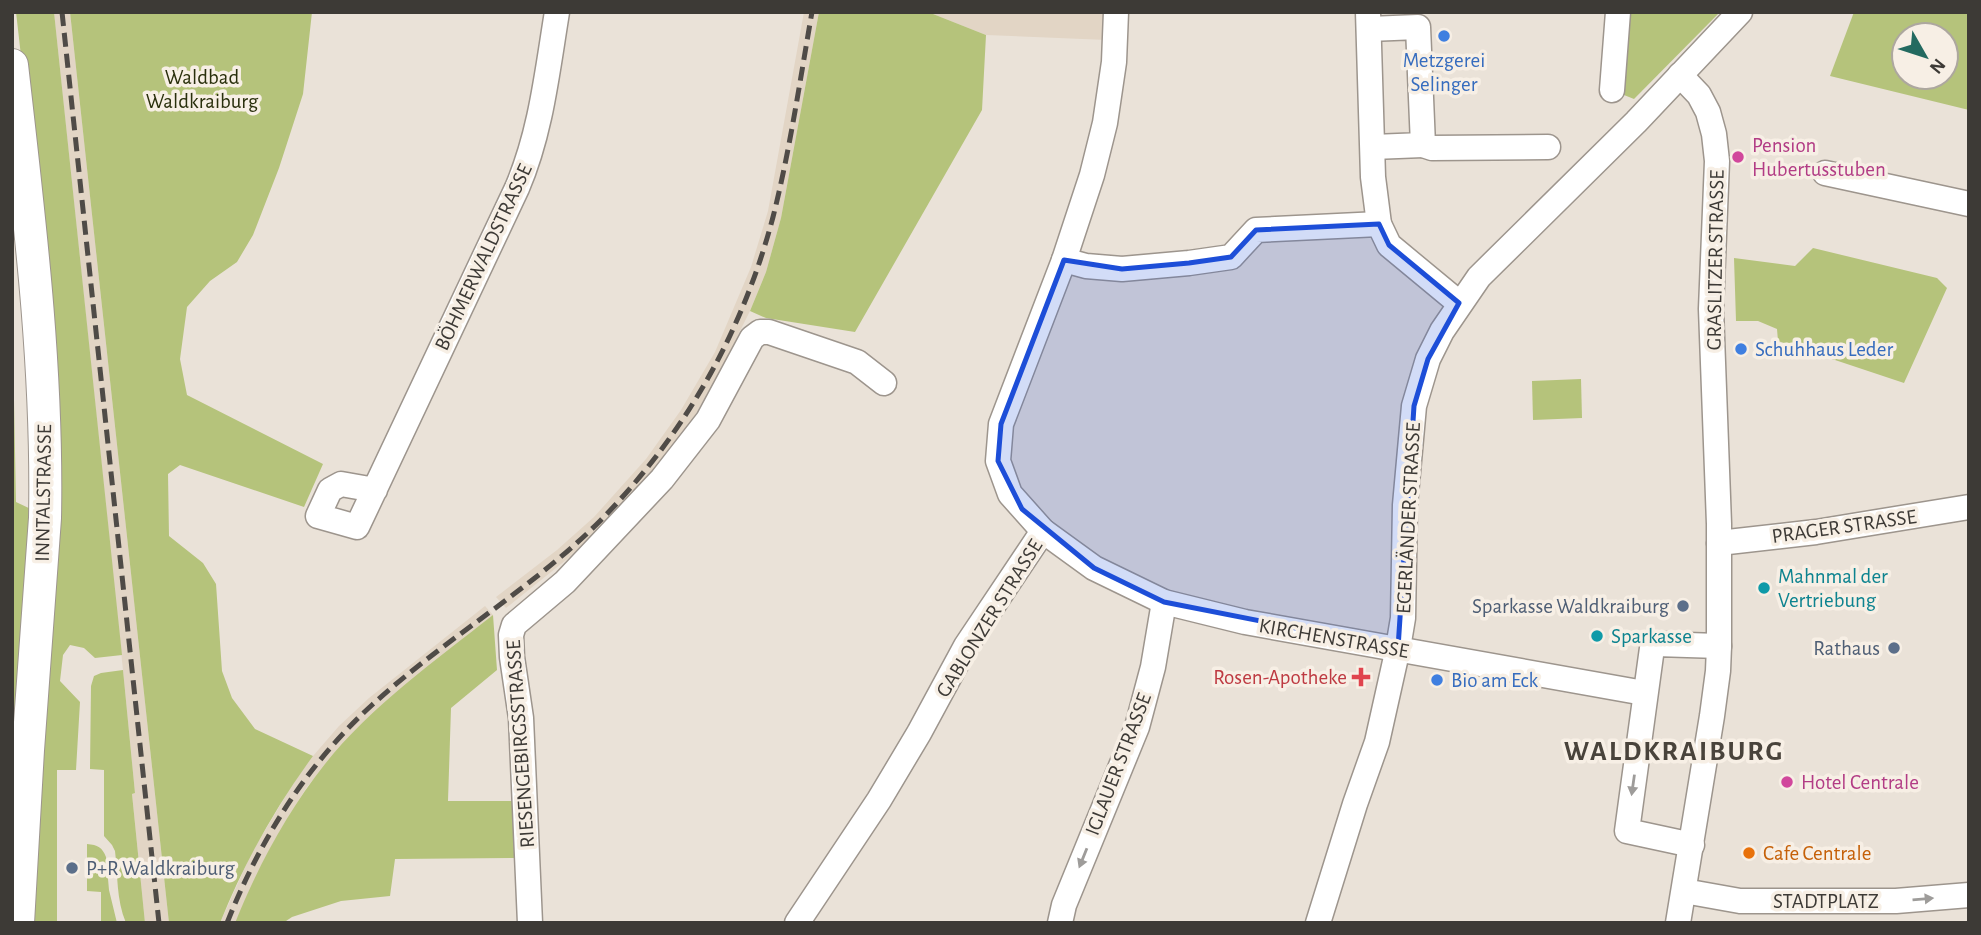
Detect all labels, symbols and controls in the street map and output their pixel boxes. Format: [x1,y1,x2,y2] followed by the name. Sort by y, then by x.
[1890,21,1960,91] north arrow
[1436,28,1452,44] marker: Metzgerei Selinger
[1403,50,1485,95] place label: Metzgerei Selinger
[1926,55,1949,77] text: N
[146,67,259,112] park label: Waldbad Waldkraiburg
[1752,135,1886,180] place label: Pension Hubertusstuben
[1730,149,1746,165] marker: Pension Hubertusstuben
[430,160,536,354] street label: BÖHMERWALDSTRASSE
[1703,170,1728,350] street label: GRASLITZER STRASSE
[1755,339,1893,360] place label: Schuhhaus Leder
[1733,341,1749,357] marker: Schuhhaus Leder
[1392,422,1424,614] street label: EGERLÄNDER STRASSE
[32,424,55,562] street label: INNTALSTRASSE
[1770,506,1918,547] street label: PRAGER STRASSE
[932,536,1046,701] street label: GABLONZER STRASSE
[1778,566,1888,611] place label: Mahnmal der Vertriebung
[1756,580,1772,596] marker: Mahnmal der Vertriebung
[1472,596,1670,617] place label: Sparkasse Waldkraiburg
[1675,598,1691,614] marker: Sparkasse Waldkraiburg
[1257,615,1411,662] street label: KIRCHENSTRASSE
[1611,626,1692,647] place label: Sparkasse
[1589,628,1605,644] marker: Sparkasse
[1813,638,1880,659] place label: Rathaus
[503,639,538,849] street label: RIESENGEBIRGSSTRASSE
[1886,640,1902,656] marker: Rathaus
[1213,667,1347,688] place label: Rosen-Apotheke
[1353,669,1369,685] marker: Rosen-Apotheke
[1451,670,1539,691] place label: Bio am Eck
[1429,672,1445,688] marker: Bio am Eck
[1082,690,1155,838] street label: IGLAUER STRASSE
[1564,738,1784,766] district label: WALDKRAIBURG
[1801,772,1919,793] place label: Hotel Centrale
[1627,774,1638,796] one-way arrow
[1779,774,1795,790] marker: Hotel Centrale
[1763,843,1871,864] place label: Cafe Centrale
[1741,845,1757,861] marker: Cafe Centrale
[1077,848,1088,869] one-way arrow
[86,858,236,879] place label: P+R Waldkraiburg
[64,860,80,876] marker: P+R Waldkraiburg
[1773,891,1879,912] street label: STADTPLATZ
[1912,893,1934,904] one-way arrow

